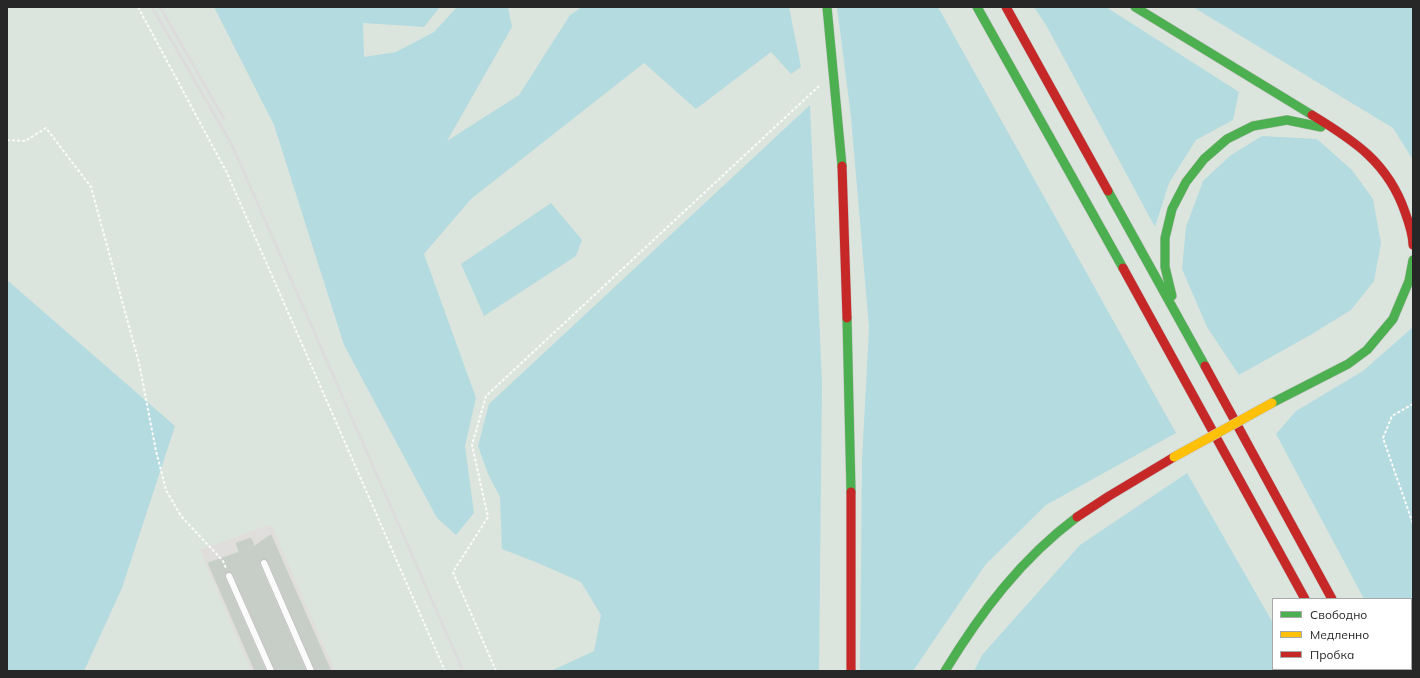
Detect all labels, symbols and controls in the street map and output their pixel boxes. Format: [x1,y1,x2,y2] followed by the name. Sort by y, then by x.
[1272,598,1412,670] legend
[1310,607,1367,622] text: Свободно
[1310,627,1369,642] text: Медленно
[1310,647,1354,662] text: Пробка

